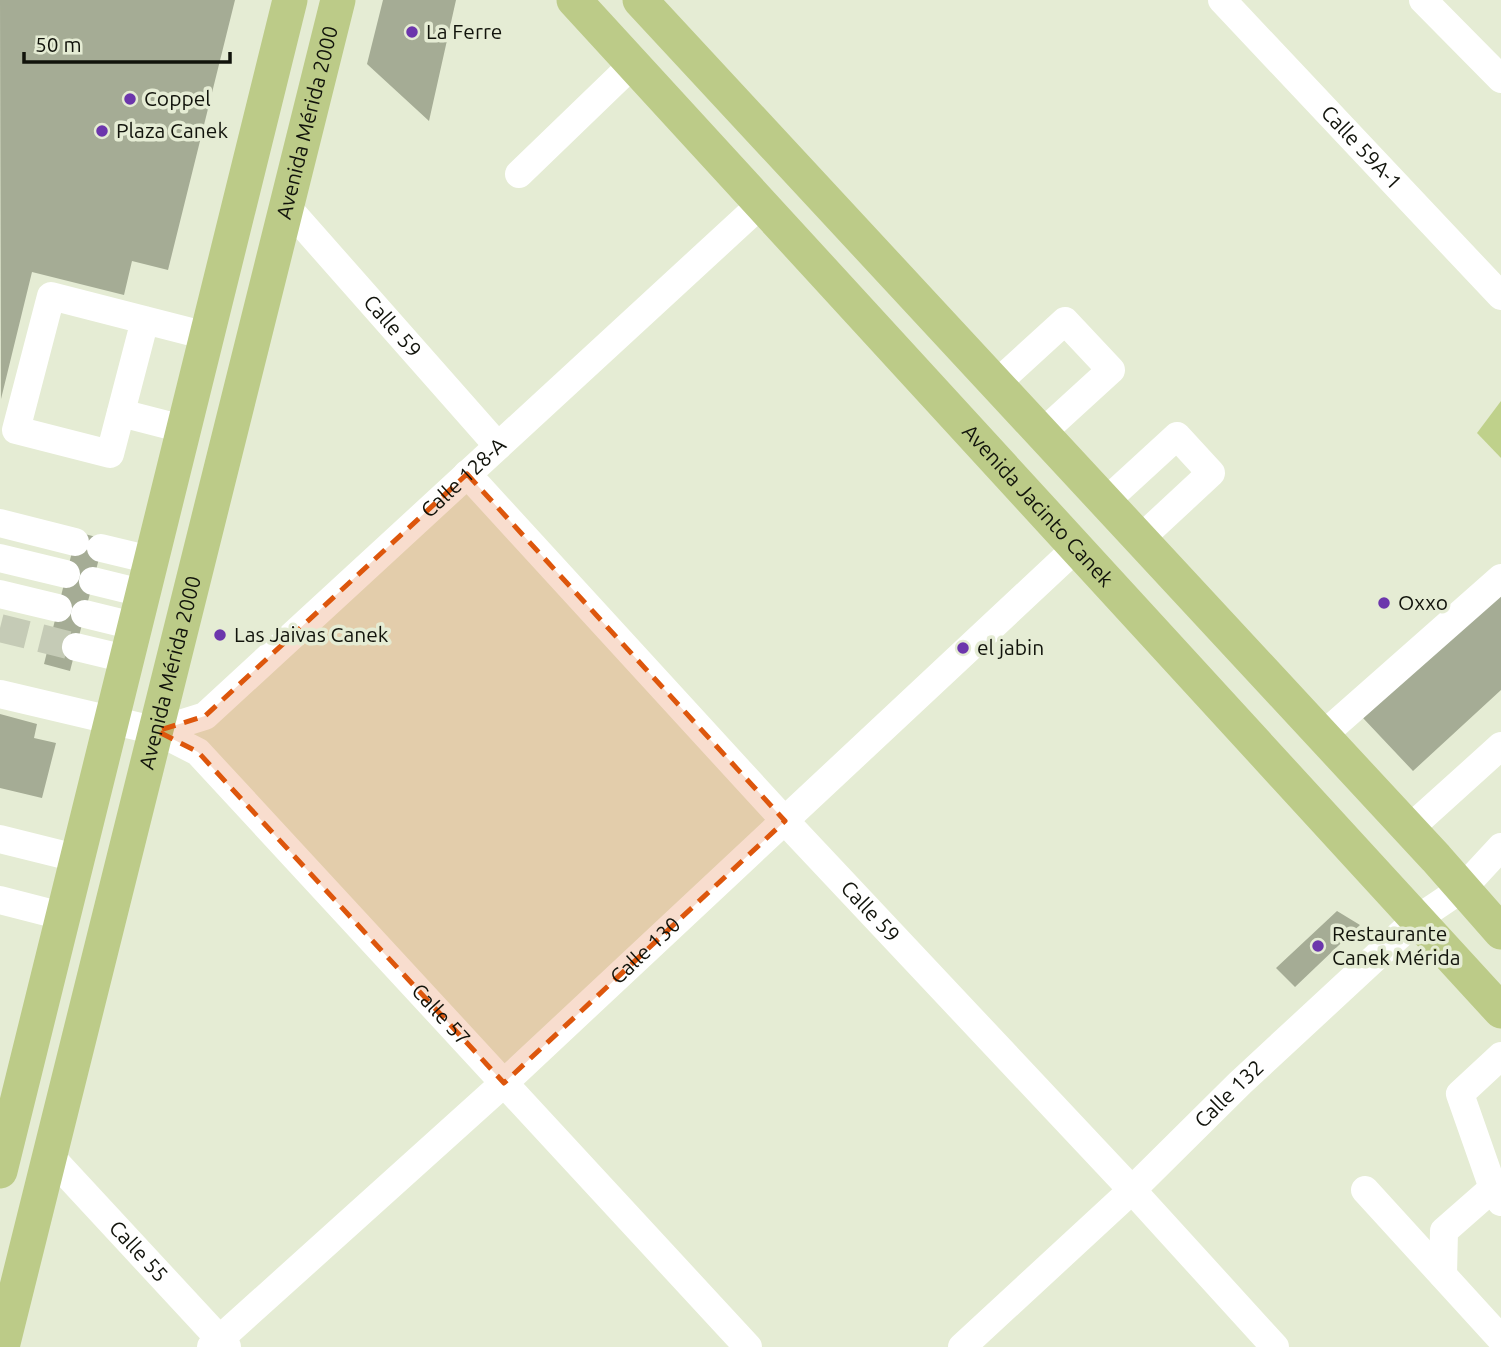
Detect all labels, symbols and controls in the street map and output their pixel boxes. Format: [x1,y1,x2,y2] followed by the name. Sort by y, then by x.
[426,19,502,43] place label: La Ferre
[24,21,231,65] scale bar
[271,23,342,221] street label: Avenida Mérida 2000
[404,24,420,40] marker: La Ferre
[35,32,82,56] text: 50 m
[144,86,211,110] place label: Coppel
[122,91,138,107] marker: Coppel
[1317,100,1407,194] street label: Calle 59A-1
[116,118,228,142] place label: Plaza Canek
[94,123,110,139] marker: Plaza Canek
[359,290,427,362] street label: Calle 59
[958,419,1119,591] street label: Avenida Jacinto Canek
[416,432,511,522] street label: Calle 128-A
[134,573,205,772] street label: Avenida Mérida 2000
[1398,590,1448,614] place label: Oxxo
[1376,595,1392,611] marker: Oxxo
[234,622,389,646] place label: Las Jaivas Canek
[212,627,228,643] marker: Las Jaivas Canek
[977,635,1044,659] place label: el jabin
[955,640,971,656] marker: el jabin
[837,875,905,946] street label: Calle 59
[605,912,685,988] street label: Calle 130
[1332,921,1461,969] place label: Restaurante Canek Mérida
[1310,938,1326,954] marker: Restaurante Canek Mérida
[407,978,476,1050] street label: Calle 57
[1189,1054,1268,1132] street label: Calle 132
[105,1215,173,1286] street label: Calle 55

